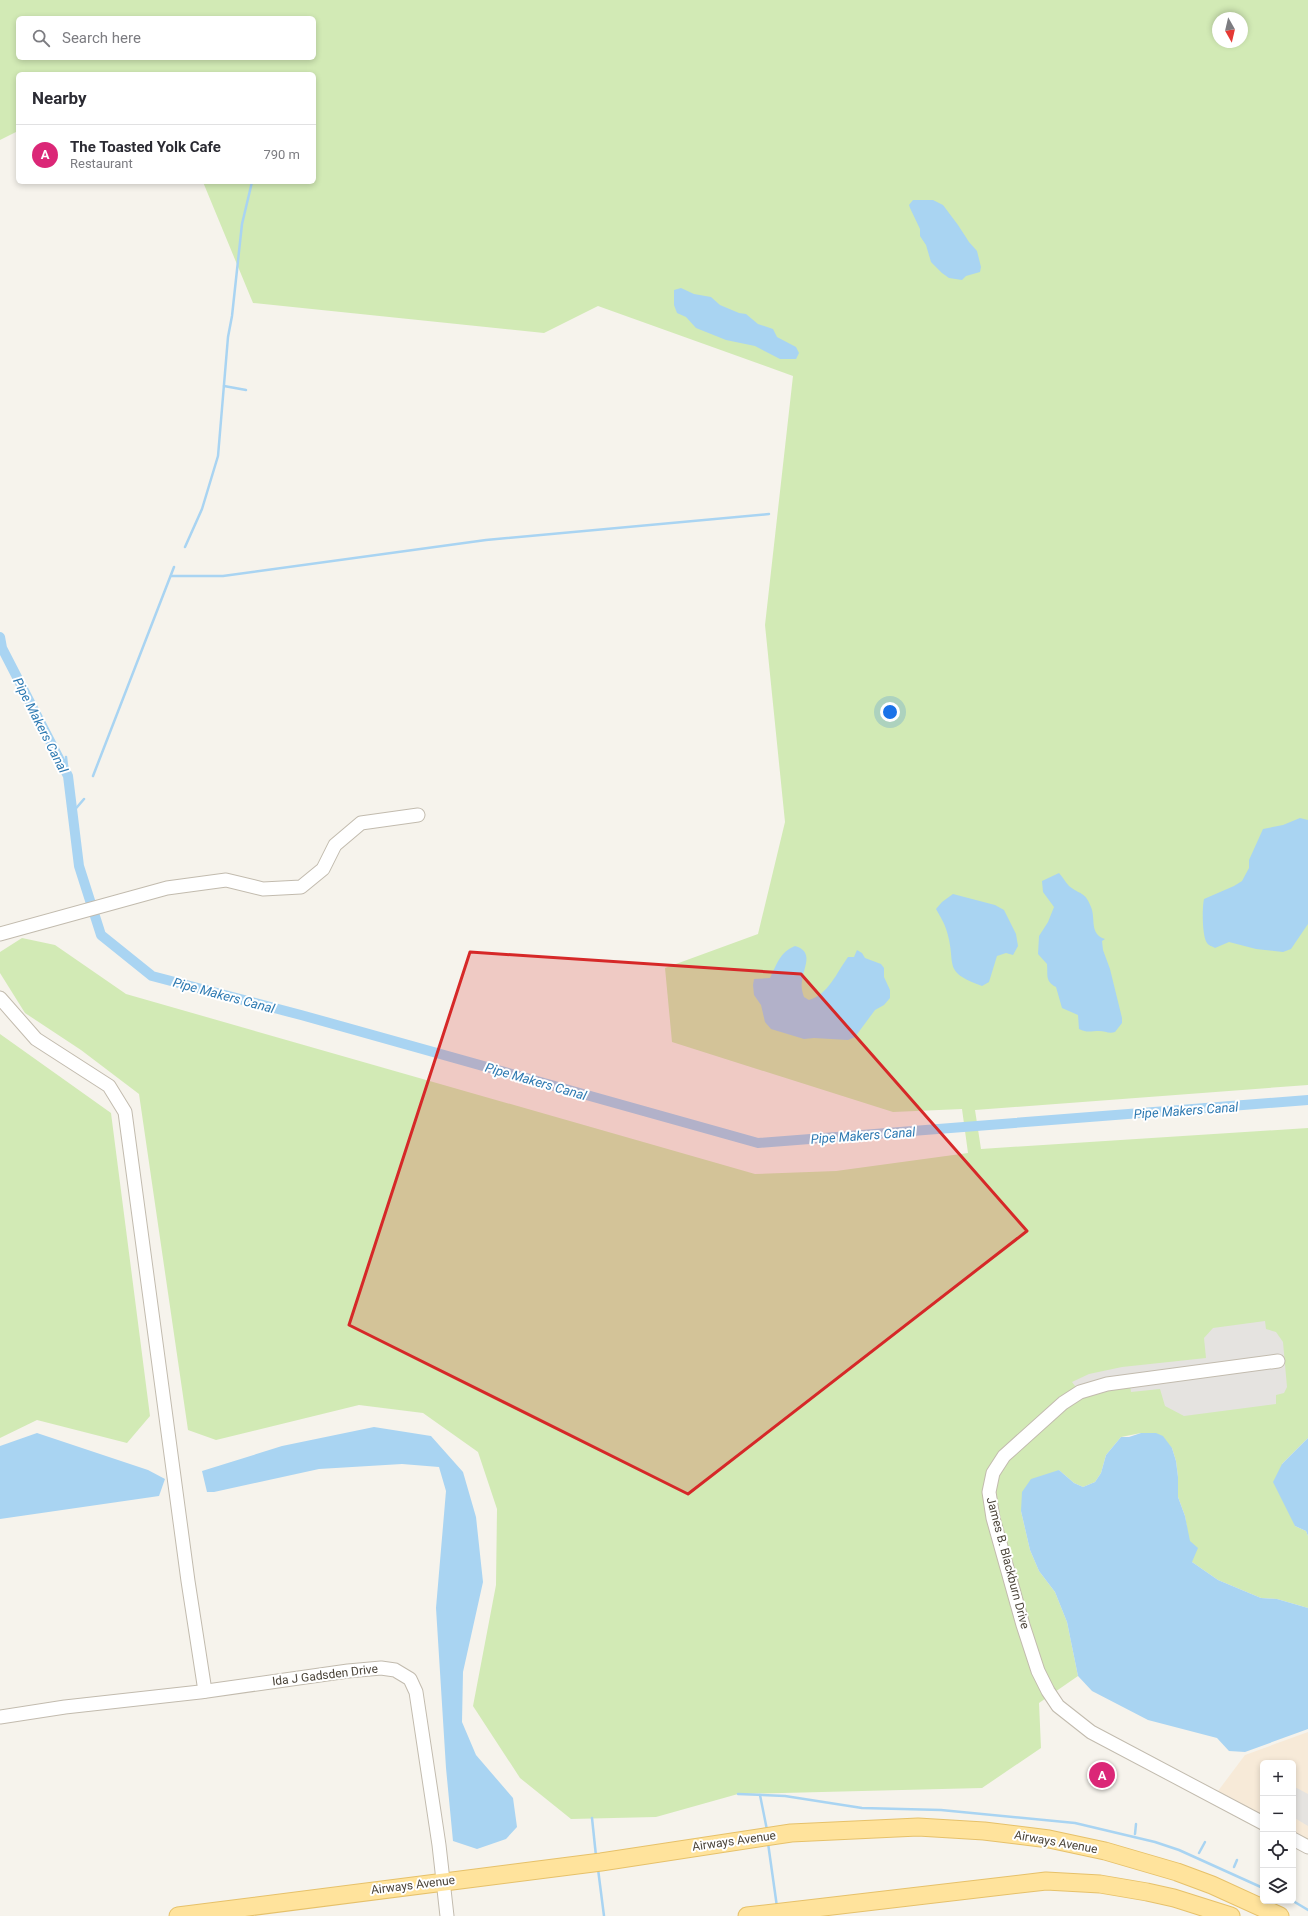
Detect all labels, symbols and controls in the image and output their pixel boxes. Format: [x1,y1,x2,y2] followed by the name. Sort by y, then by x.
[1212,12,1248,48] north arrow
[16,16,316,60] search box
[30,27,52,49] icon: search
[62,29,141,47] text: Search here
[32,88,87,108] text: Nearby
[70,138,221,156] text: The Toasted Yolk Cafe
[41,147,49,162] text: A
[263,147,300,162] text: 790 m
[70,156,133,171] text: Restaurant
[10,675,71,776] water label: Pipe Makers Canal
[880,702,900,722] your location
[171,975,277,1017] water label: Pipe Makers Canal
[483,1060,589,1103] water label: Pipe Makers Canal
[1133,1099,1240,1122] water label: Pipe Makers Canal
[810,1124,917,1147] water label: Pipe Makers Canal
[984,1495,1032,1631] street label: James B. Blackburn Drive
[271,1662,379,1688] street label: Ida J Gadsden Drive
[1089,1760,1115,1790] pin: A
[1260,1760,1296,1904] map controls
[1260,1760,1296,1796] button: +
[1260,1796,1296,1832] button: −
[691,1828,777,1854] street label: Airways Avenue
[1013,1828,1099,1856] street label: Airways Avenue
[1260,1832,1296,1868] button: locate
[1260,1868,1296,1904] button: layers
[370,1873,456,1897] street label: Airways Avenue

